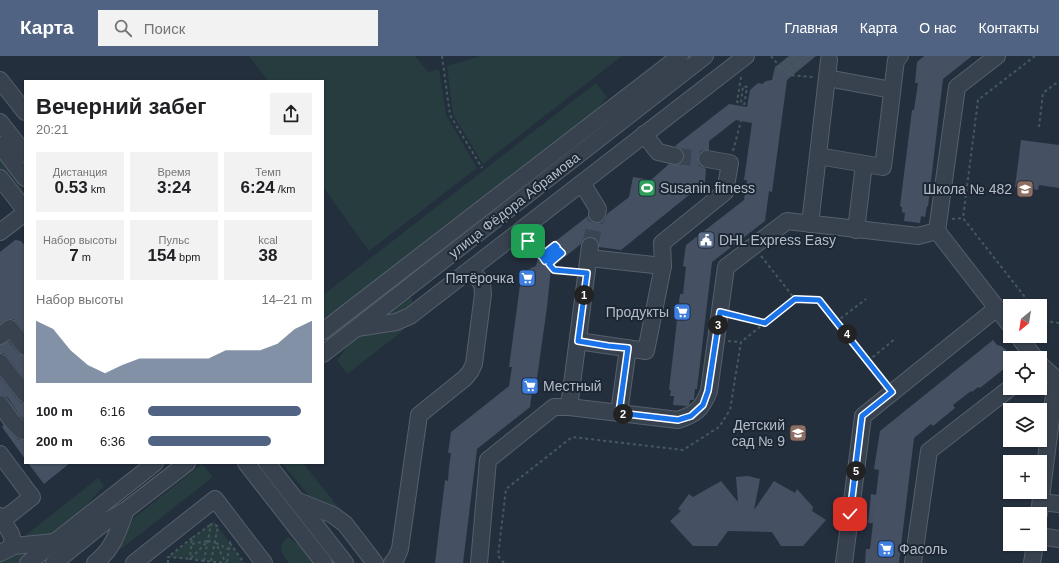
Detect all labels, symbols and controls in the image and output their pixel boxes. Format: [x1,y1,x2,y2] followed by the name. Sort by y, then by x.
[98,10,378,46] search box
[20,17,74,38] text: Карта
[112,17,134,39] icon: search
[144,20,185,37] text: Поиск
[784,20,838,36] text: Главная
[860,20,897,36] text: Карта
[919,20,957,36] text: О нас
[979,20,1039,36] text: Контакты
[270,93,312,135] button: share
[36,94,206,119] text: Вечерний забег
[36,122,69,137] text: 20:21
[445,149,583,261] street label: улица Фёдора Абрамова
[53,166,107,178] text: Дистанция
[157,166,191,178] text: Время
[255,166,281,178] text: Темп
[55,178,88,197] text: 0.53
[157,178,191,197] text: 3:24
[241,178,275,197] text: 6:24
[637,178,657,198] sports icon: Susanin fitness
[1015,179,1035,199] school or university icon: Школа № 482
[660,180,755,196] place label: Susanin fitness
[923,181,1012,197] place label: Школа № 482
[88,183,105,195] text: km
[275,183,295,195] text: /km
[511,224,545,258] pin
[517,230,539,252] icon: arrive
[696,230,716,250] public building icon: DHL Express Easy
[719,232,836,248] place label: DHL Express Easy
[43,234,117,246] text: Набор высоты
[159,234,189,246] text: Пульс
[258,234,278,246] text: kcal
[69,246,79,265] text: 7
[148,246,176,265] text: 154
[259,246,277,265] text: 38
[79,251,91,263] text: m
[176,251,200,263] text: bpm
[517,268,537,288] supermarket icon: Пятёрочка
[445,270,514,286] place label: Пятёрочка
[574,285,594,305] pin: 1
[581,289,587,301] text: 1
[36,292,123,307] text: Набор высоты
[261,292,312,307] text: 14–21 m
[1003,299,1047,343] north arrow
[1003,299,1047,551] map controls
[672,302,692,322] supermarket icon: Продукты
[606,304,669,320] place label: Продукты
[708,315,728,335] pin: 3
[715,319,721,331] text: 3
[837,324,857,344] pin: 4
[844,328,850,340] text: 4
[1003,351,1047,395] button: locate
[520,376,540,396] supermarket icon: Местный
[543,378,602,394] place label: Местный
[1003,403,1047,447] button: layers
[36,404,73,419] text: 100 m
[100,404,125,419] text: 6:16
[613,404,633,424] pin: 2
[620,408,626,420] text: 2
[731,417,785,449] place label: Детский сад № 9
[788,423,808,443] school or university icon: Детский сад № 9
[36,434,73,449] text: 200 m
[100,434,125,449] text: 6:36
[1003,455,1047,499] button: +
[846,461,866,481] pin: 5
[853,465,859,477] text: 5
[833,497,867,531] pin
[839,503,861,525] icon: check
[1003,507,1047,551] button: −
[876,539,896,559] supermarket icon: Фасоль
[899,541,948,557] place label: Фасоль

